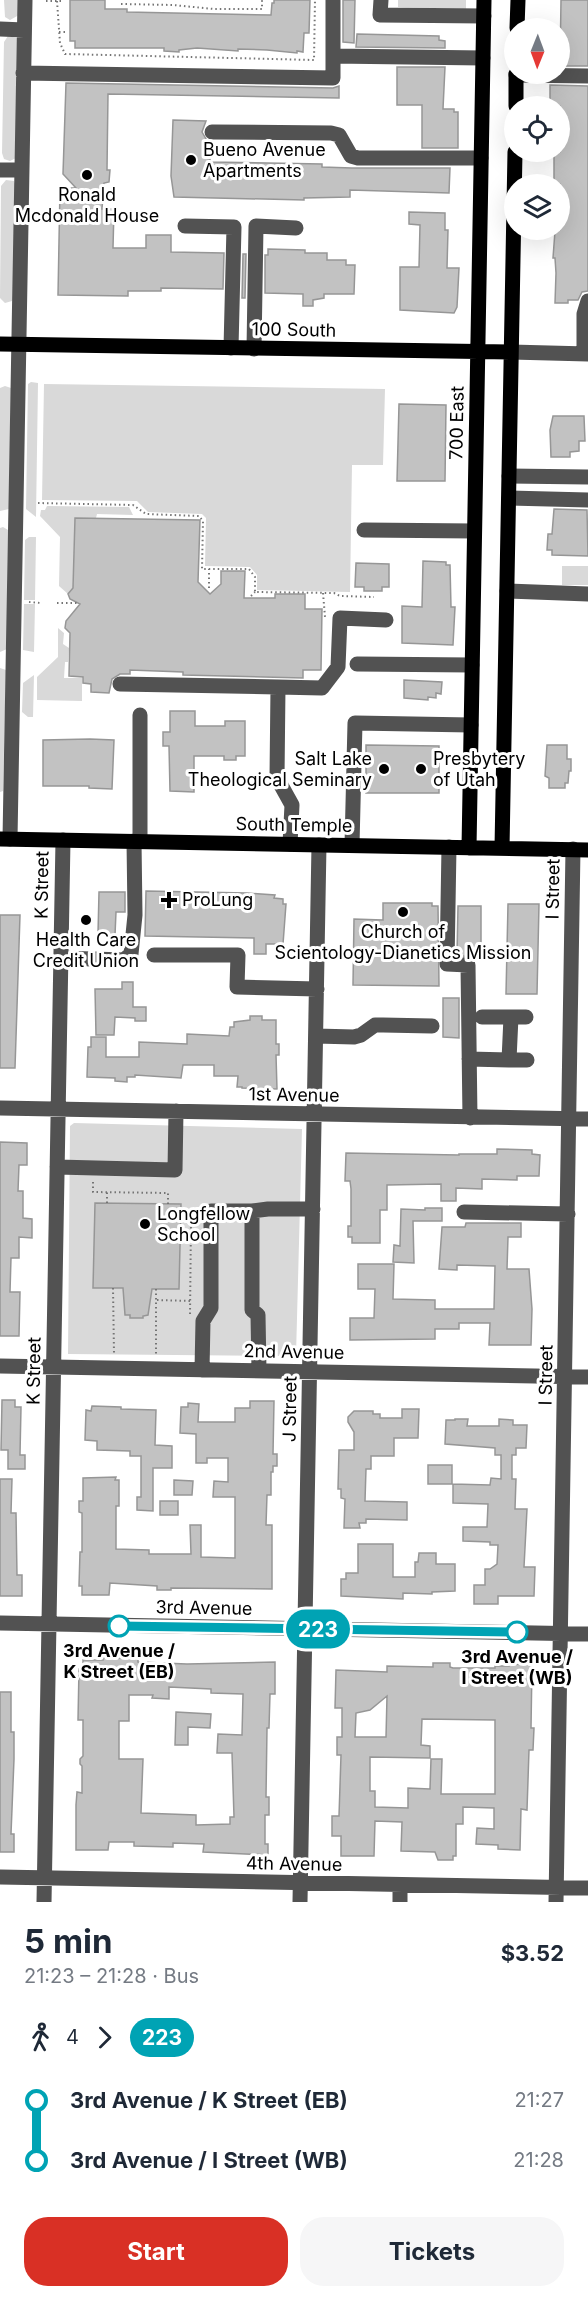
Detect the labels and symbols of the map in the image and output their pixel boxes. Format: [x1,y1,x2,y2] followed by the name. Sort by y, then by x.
[504,18,570,84] north arrow
[203,139,326,181] place label: Bueno Avenue Apartments
[184,153,198,167] marker: Bueno Avenue Apartments
[80,168,94,182] marker: Ronald Mcdonald House
[15,184,159,226] place label: Ronald Mcdonald House
[252,318,336,341] street label: 100 South
[445,386,468,460] street label: 700 East
[188,748,372,790] place label: Salt Lake Theological Seminary
[433,748,525,790] place label: Presbytery of Utah
[377,762,391,776] marker: Salt Lake Theological Seminary
[414,762,428,776] marker: Presbytery of Utah
[235,813,353,836] street label: South Temple
[30,851,53,919] street label: K Street
[541,858,564,920] street label: I Street
[182,889,253,910] place label: ProLung
[160,891,178,909] marker: ProLung
[396,905,410,919] marker: Church of Scientology-Dianetics Mission
[79,913,93,927] marker: Health Care Credit Union
[275,921,531,963] place label: Church of Scientology-Dianetics Mission
[33,929,139,971] place label: Health Care Credit Union
[248,1083,340,1106] street label: 1st Avenue
[157,1203,250,1245] place label: Longfellow School
[138,1217,152,1231] marker: Longfellow School
[22,1337,45,1405] street label: K Street
[243,1340,345,1363] street label: 2nd Avenue
[534,1344,557,1406] street label: I Street
[278,1376,301,1442] street label: J Street
[155,1596,253,1619] street label: 3rd Avenue
[284,1610,352,1648] line badge: 223
[108,1615,130,1637] marker: 3rd Avenue / K Street (EB)
[506,1621,528,1643] marker: 3rd Avenue / I Street (WB)
[63,1640,175,1682] place label: 3rd Avenue / K Street (EB)
[461,1646,573,1688] place label: 3rd Avenue / I Street (WB)
[246,1852,342,1875] street label: 4th Avenue

